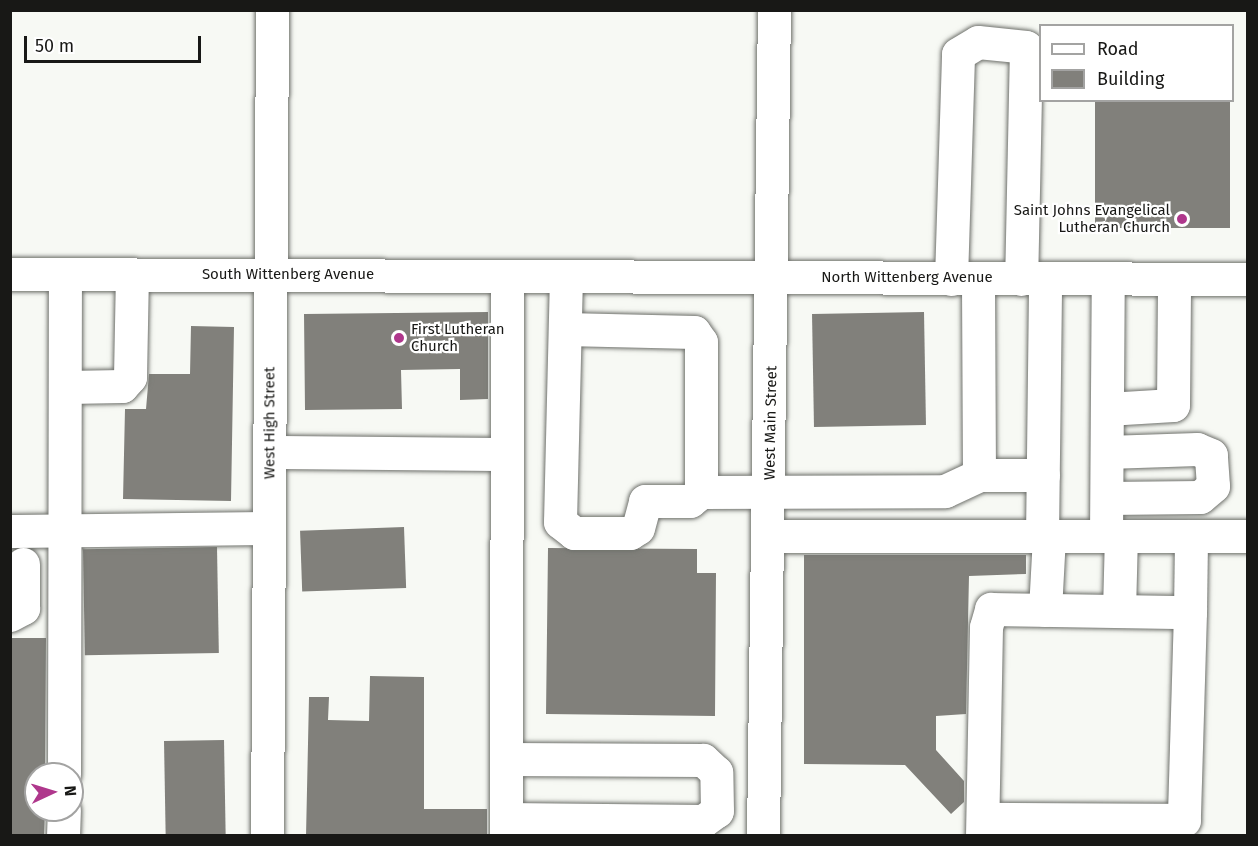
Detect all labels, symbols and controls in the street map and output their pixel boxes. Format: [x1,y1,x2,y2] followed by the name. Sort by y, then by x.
[27,24,204,62] scale bar
[1039,24,1234,102] legend
[35,35,74,57] text: 50 m
[1097,38,1139,60] text: Road
[1097,68,1164,90] text: Building
[1014,201,1170,236] place label: Saint Johns Evangelical Lutheran Church
[1175,212,1189,226] marker: Saint Johns Evangelical Lutheran Church
[202,266,374,284] street label: South Wittenberg Avenue
[821,269,993,287] street label: North Wittenberg Avenue
[411,320,505,355] place label: First Lutheran Church
[392,331,406,345] marker: First Lutheran Church
[761,366,781,480] street label: West Main Street
[261,367,279,479] street label: West High Street
[24,762,84,822] north arrow
[61,785,80,797] text: N

